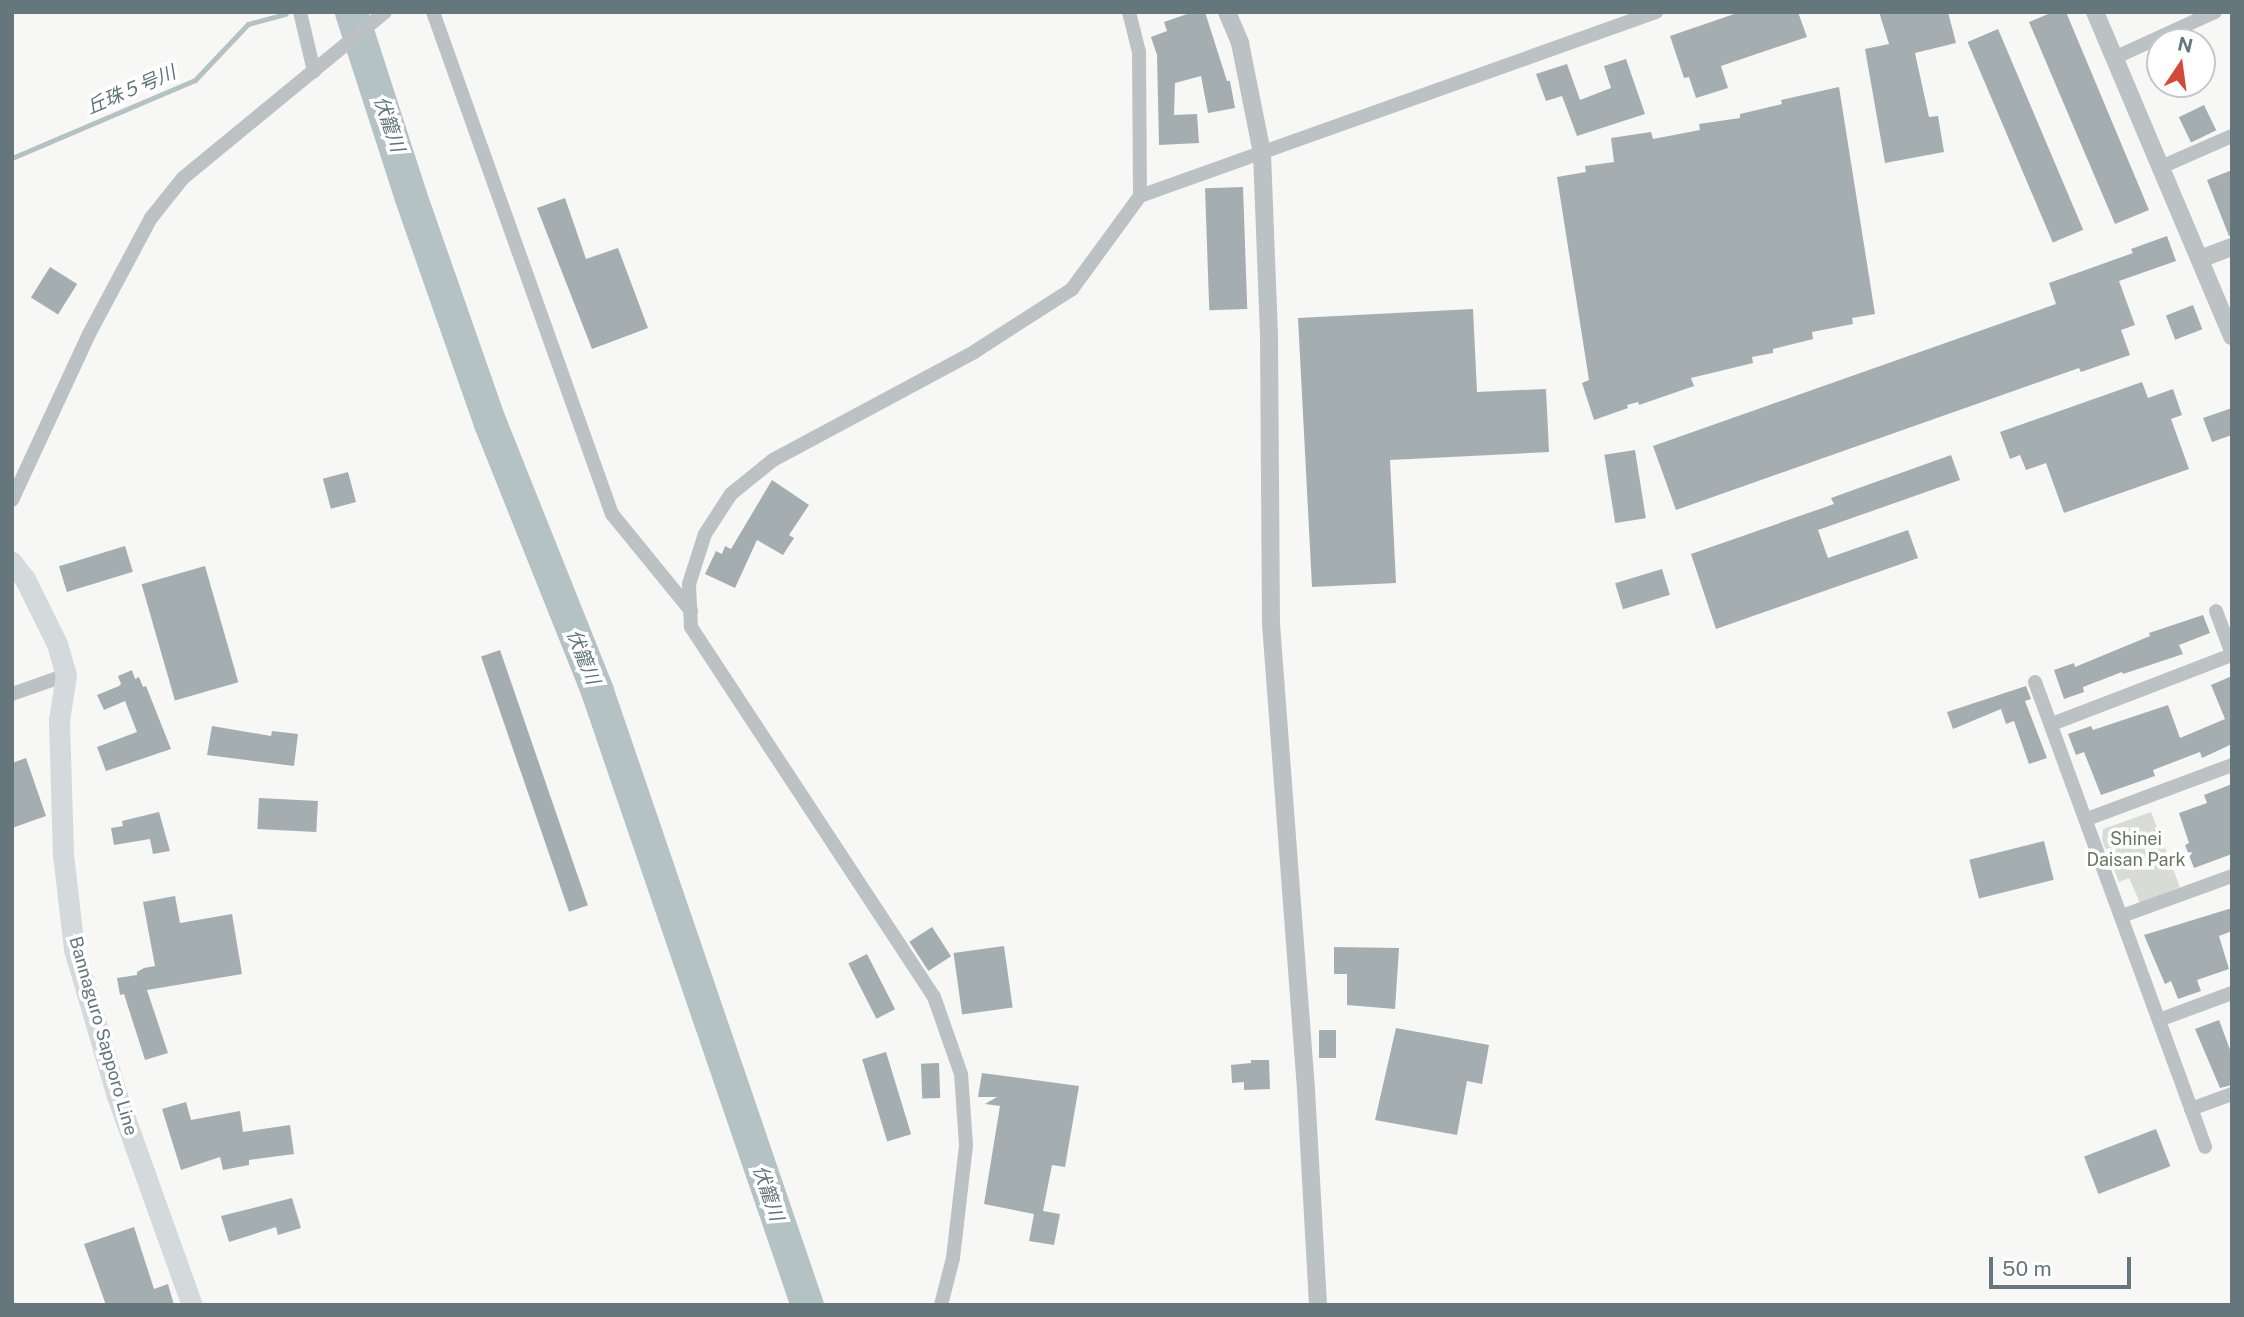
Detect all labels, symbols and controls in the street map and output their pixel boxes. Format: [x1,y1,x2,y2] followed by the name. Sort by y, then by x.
[2146,28,2216,98] north arrow
[2176,32,2195,57] text: N
[83,61,179,119] water label: 丘珠５号川
[369,93,409,155] water label: 伏籠川
[562,626,604,688] water label: 伏籠川
[2086,829,2186,872] park label: Shinei Daisan Park
[64,934,142,1138] street label: Bannaguro Sapporo Line
[748,1162,788,1224] water label: 伏籠川
[1992,1244,2134,1288] scale bar
[2002,1256,2052,1281] text: 50 m

